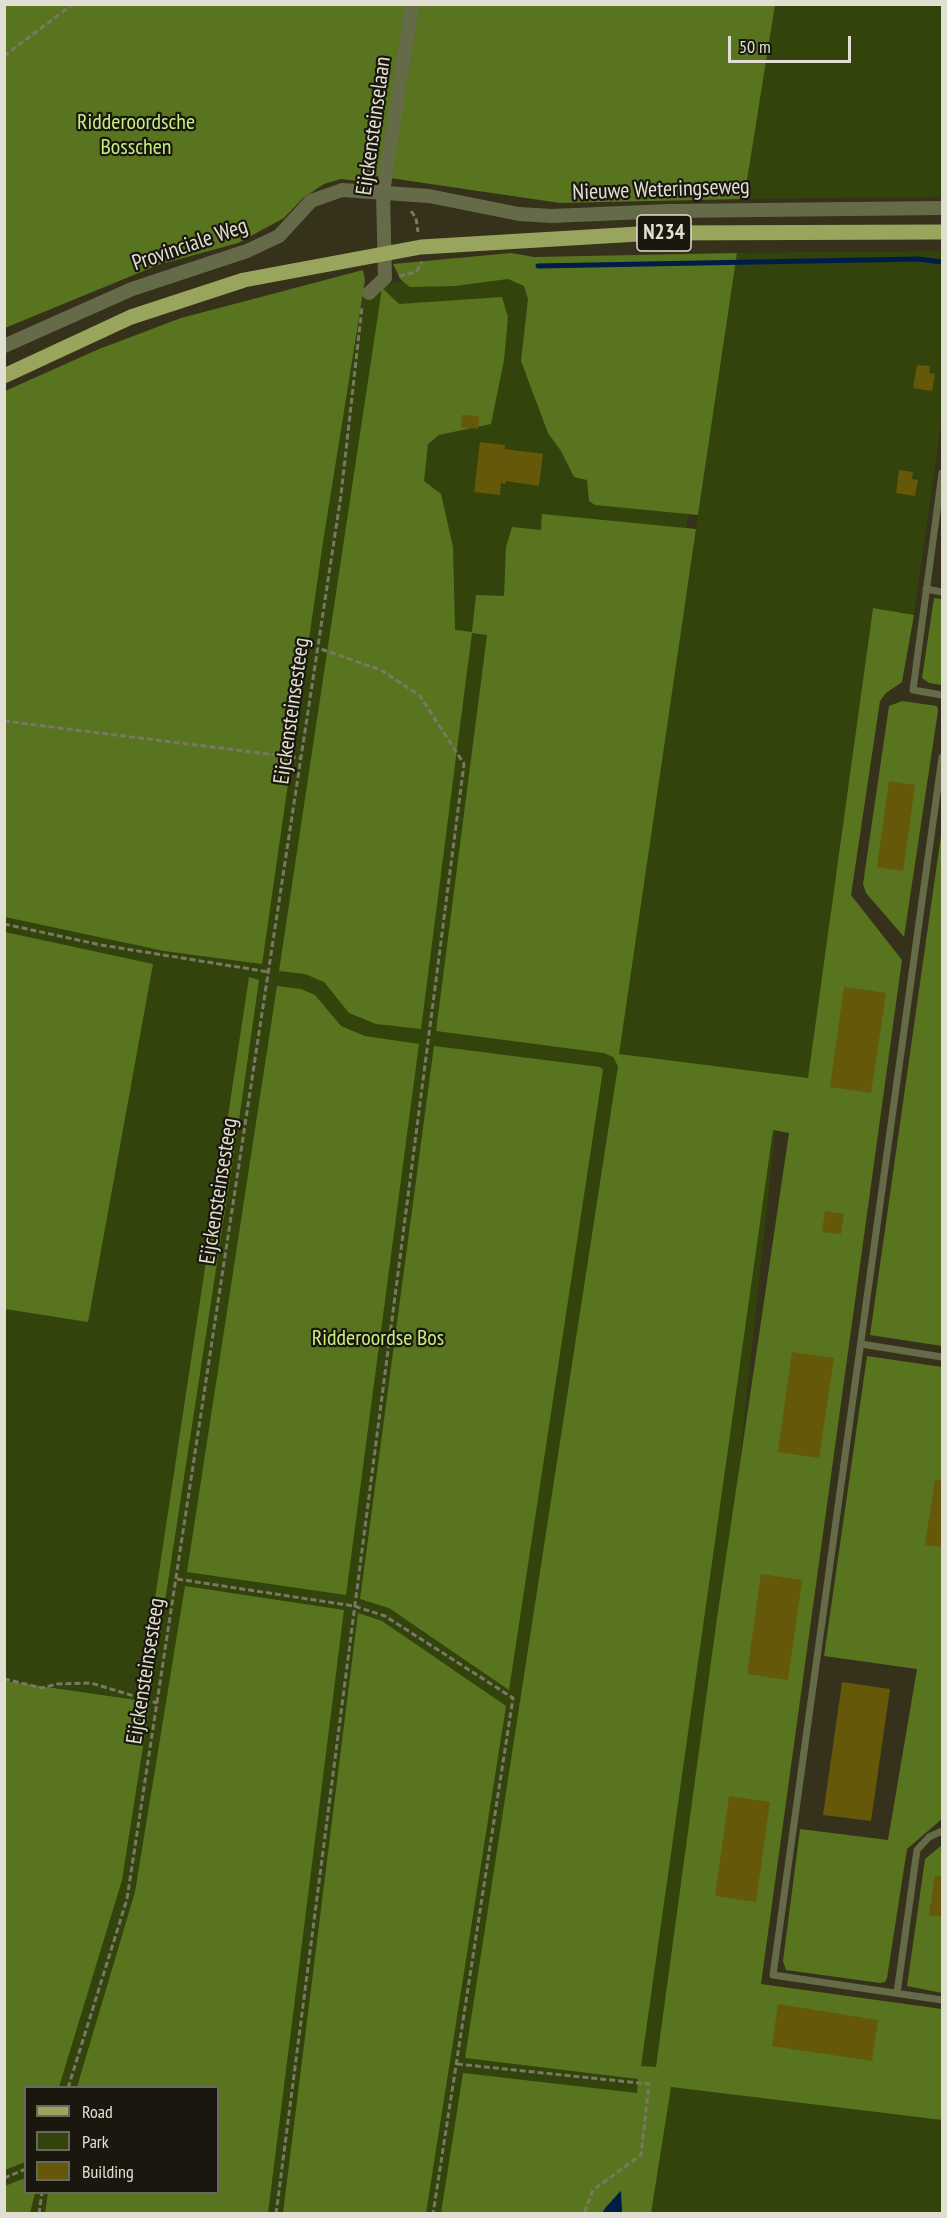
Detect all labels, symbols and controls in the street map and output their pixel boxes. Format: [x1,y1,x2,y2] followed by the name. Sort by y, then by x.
[731,24,854,62] scale bar
[739,35,771,58] text: 50 m
[351,55,397,197] street label: Eijckensteinselaan
[77,110,195,162] park label: Ridderoordsche Bosschen
[572,174,750,206] street label: Nieuwe Weteringseweg
[129,213,251,277] street label: Provinciale Weg
[637,215,691,251] road number: N234
[269,636,315,786] street label: Eijckensteinsesteeg
[194,1116,244,1266] street label: Eijckensteinsesteeg
[312,1326,444,1352] park label: Ridderoordse Bos
[121,1596,171,1746] street label: Eijckensteinsesteeg
[24,2086,219,2194] legend
[82,2100,113,2123] text: Road
[82,2130,109,2153] text: Park
[82,2160,134,2183] text: Building

